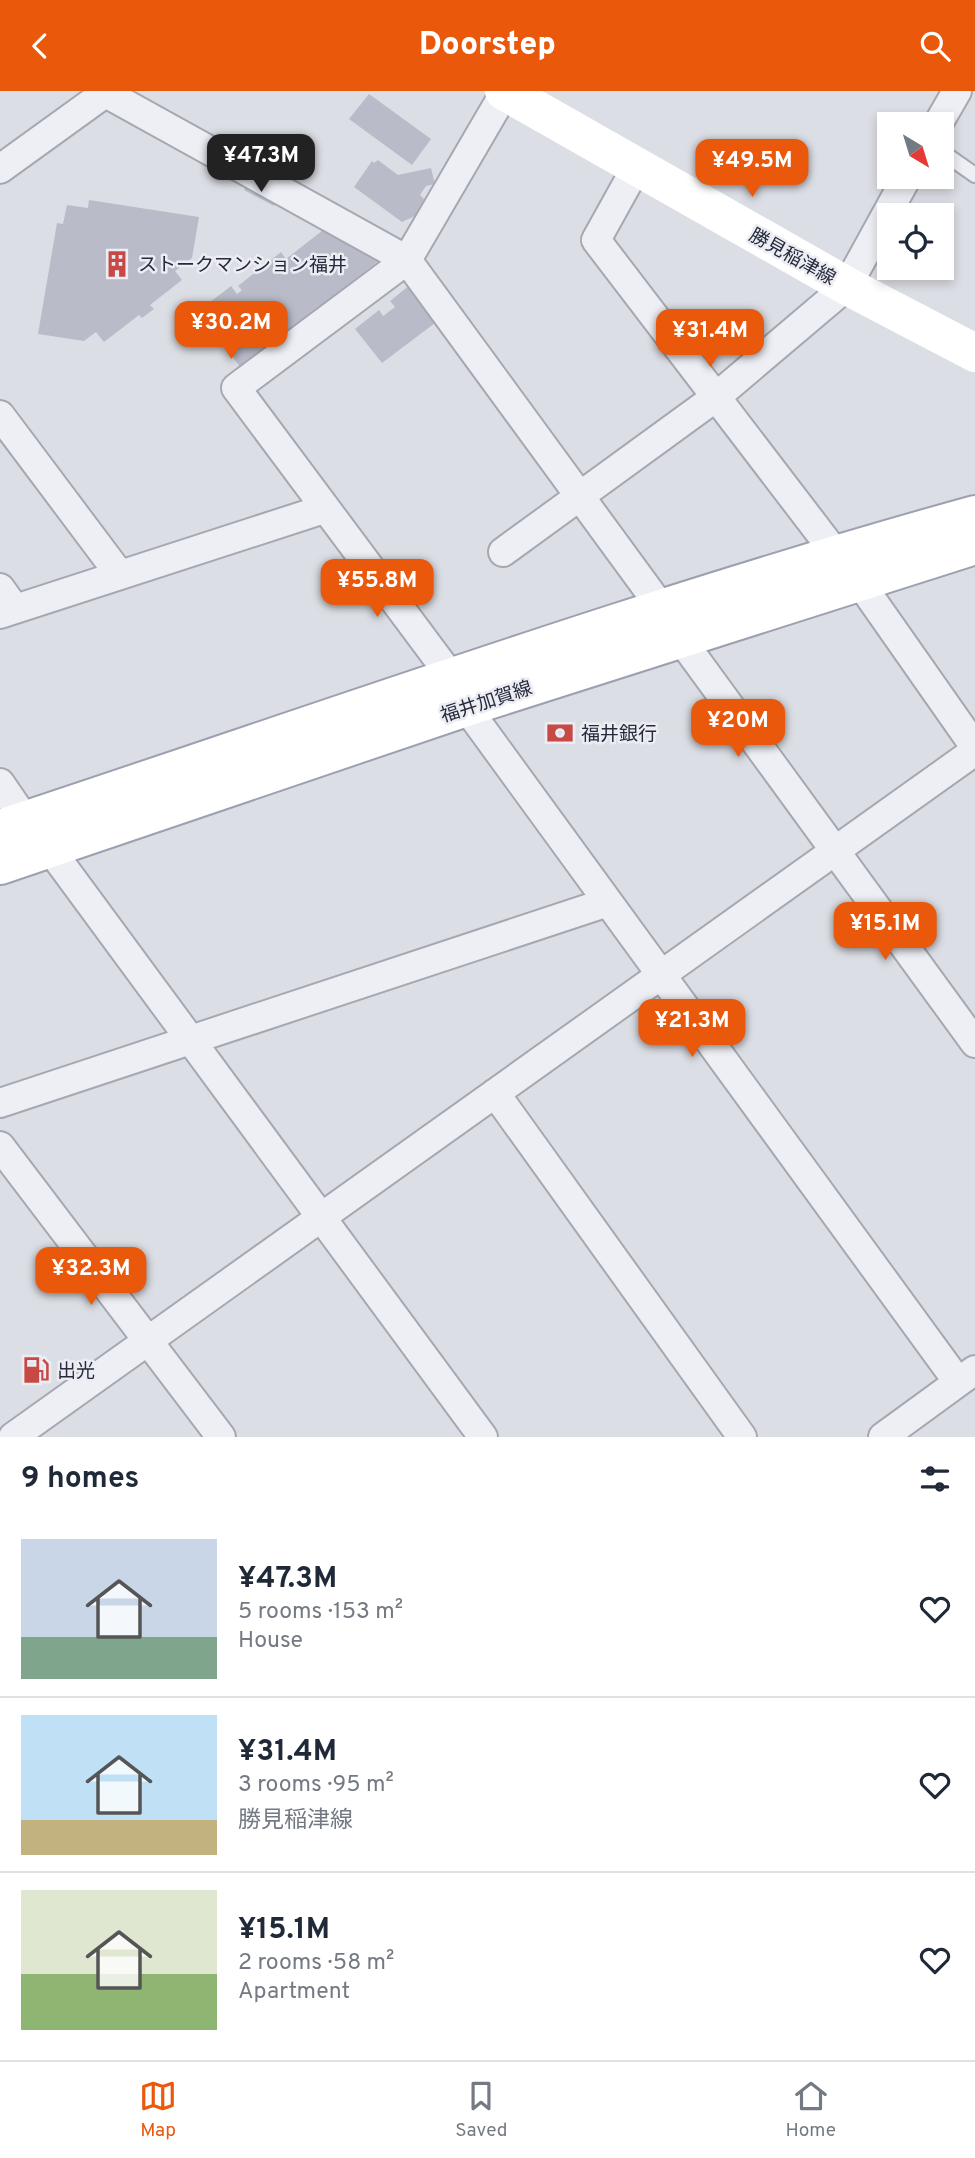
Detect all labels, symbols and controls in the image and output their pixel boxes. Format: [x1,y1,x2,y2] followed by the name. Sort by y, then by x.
[419,26,556,66] text: Doorstep
[21,27,59,65] icon: back
[916,27,954,65] icon: search
[877,112,954,189] north arrow
[877,112,954,280] map controls
[204,134,318,194] pin: ¥47.3M
[695,139,809,199] pin: ¥49.5M
[223,142,299,171] text: ¥47.3M
[711,147,793,176] text: ¥49.5M
[877,203,954,280] button: locate
[745,224,839,291] street label: 勝見稲津線
[102,249,132,279] building icon: ストークマンション福井
[138,254,347,278] place label: ストークマンション福井
[174,301,288,361] pin: ¥30.2M
[191,309,271,338] text: ¥30.2M
[653,309,767,369] pin: ¥31.4M
[672,317,748,346] text: ¥31.4M
[320,559,434,619] pin: ¥55.8M
[337,567,417,596] text: ¥55.8M
[438,677,536,729] street label: 福井加賀線
[697,699,779,759] pin: ¥20M
[707,707,769,736] text: ¥20M
[545,718,575,748] bank icon: 福井銀行
[581,723,657,747] place label: 福井銀行
[828,903,942,962] pin: ¥15.1M
[850,910,920,939] text: ¥15.1M
[635,999,749,1059] pin: ¥21.3M
[654,1007,730,1036] text: ¥21.3M
[34,1247,148,1307] pin: ¥32.3M
[51,1255,131,1284] text: ¥32.3M
[21,1355,51,1385] fuel station icon: 出光
[57,1360,95,1384] place label: 出光
[916,1460,954,1498] icon: filters
[21,1461,139,1498] text: 9 homes
[238,1561,337,1598] text: ¥47.3M
[77,1567,161,1651] icon: home
[916,1590,954,1628] icon: heart
[238,1598,403,1627] text: 5 rooms · 153 m²
[238,1627,303,1656] text: House
[238,1734,337,1771] text: ¥31.4M
[77,1743,161,1827] icon: home
[916,1766,954,1804] icon: heart
[238,1771,394,1800] text: 3 rooms · 95 m²
[238,1807,353,1836] text: 勝見稲津線
[238,1912,330,1949] text: ¥15.1M
[77,1918,161,2002] icon: home
[916,1941,954,1979] icon: heart
[238,1949,394,1978] text: 2 rooms · 58 m²
[238,1978,350,2007] text: Apartment
[139,2077,177,2143] tab: Map
[455,2077,507,2143] tab: Saved
[785,2077,836,2143] tab: Home

